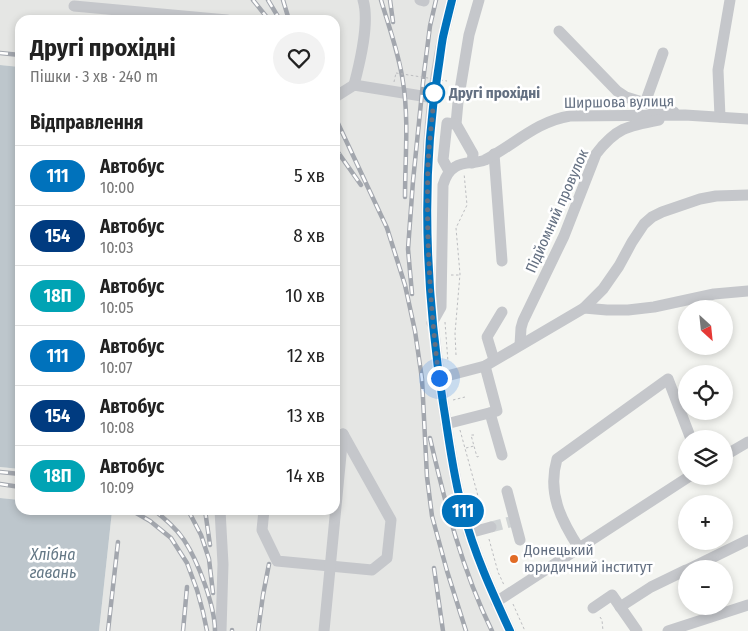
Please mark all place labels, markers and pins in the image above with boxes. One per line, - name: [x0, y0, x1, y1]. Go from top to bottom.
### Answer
- marker: Другі прохідні: [423, 82, 445, 104]
- place label: Другі прохідні: [448, 84, 540, 102]
- place label: Донецький юридичний інститут: [523, 541, 653, 576]
- marker: Донецький юридичний інститут: [508, 553, 520, 565]

